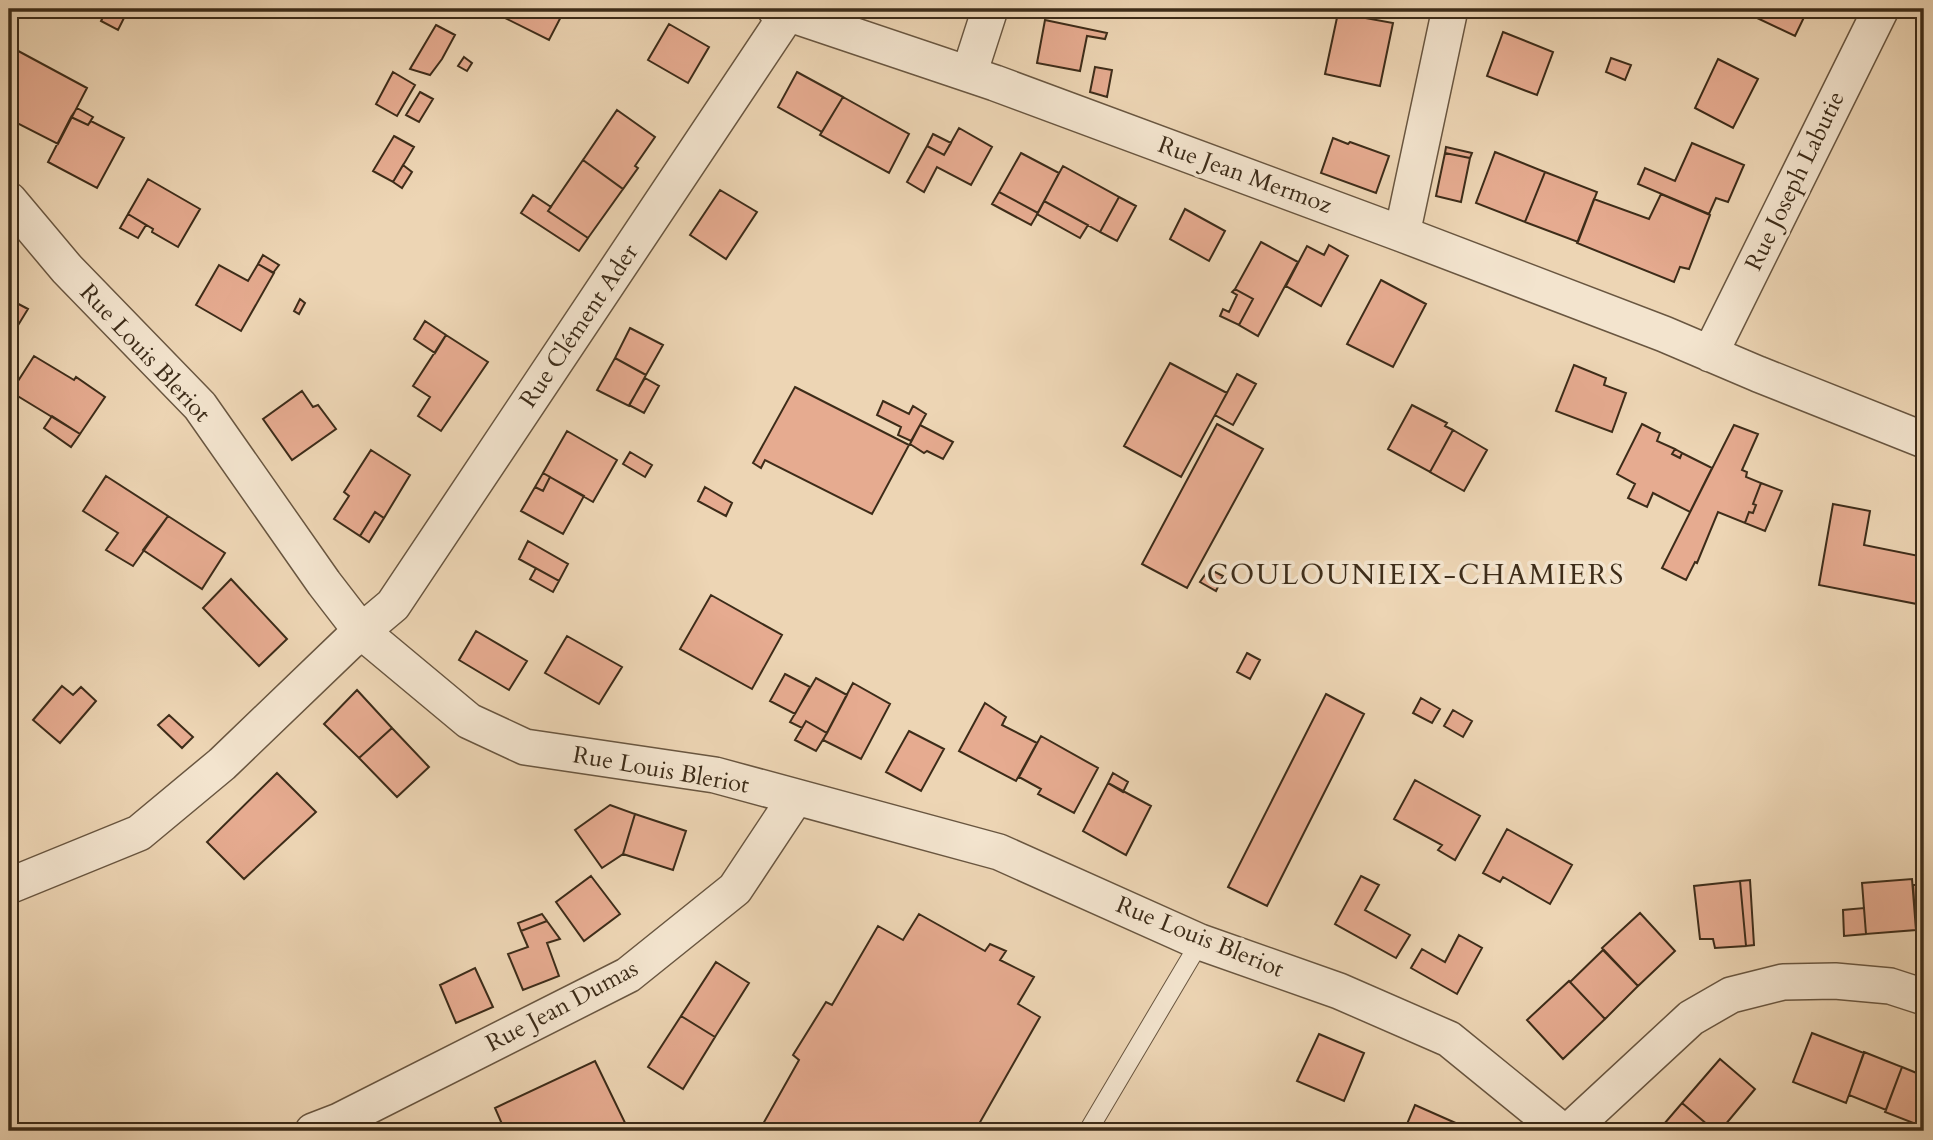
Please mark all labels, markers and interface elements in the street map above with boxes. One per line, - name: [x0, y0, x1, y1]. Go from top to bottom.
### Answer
- street label: Rue Joseph Labutie: [1737, 86, 1853, 276]
- street label: Rue Jean Mermoz: [1153, 128, 1337, 222]
- street label: Rue Clément Ader: [512, 237, 646, 414]
- street label: Rue Louis Bleriot: [72, 277, 218, 430]
- district label: COULOUNIEIX-CHAMIERS: [1207, 556, 1625, 594]
- street label: Rue Louis Bleriot: [570, 738, 752, 802]
- street label: Rue Louis Bleriot: [1111, 888, 1289, 986]
- street label: Rue Jean Dumas: [480, 952, 644, 1060]

